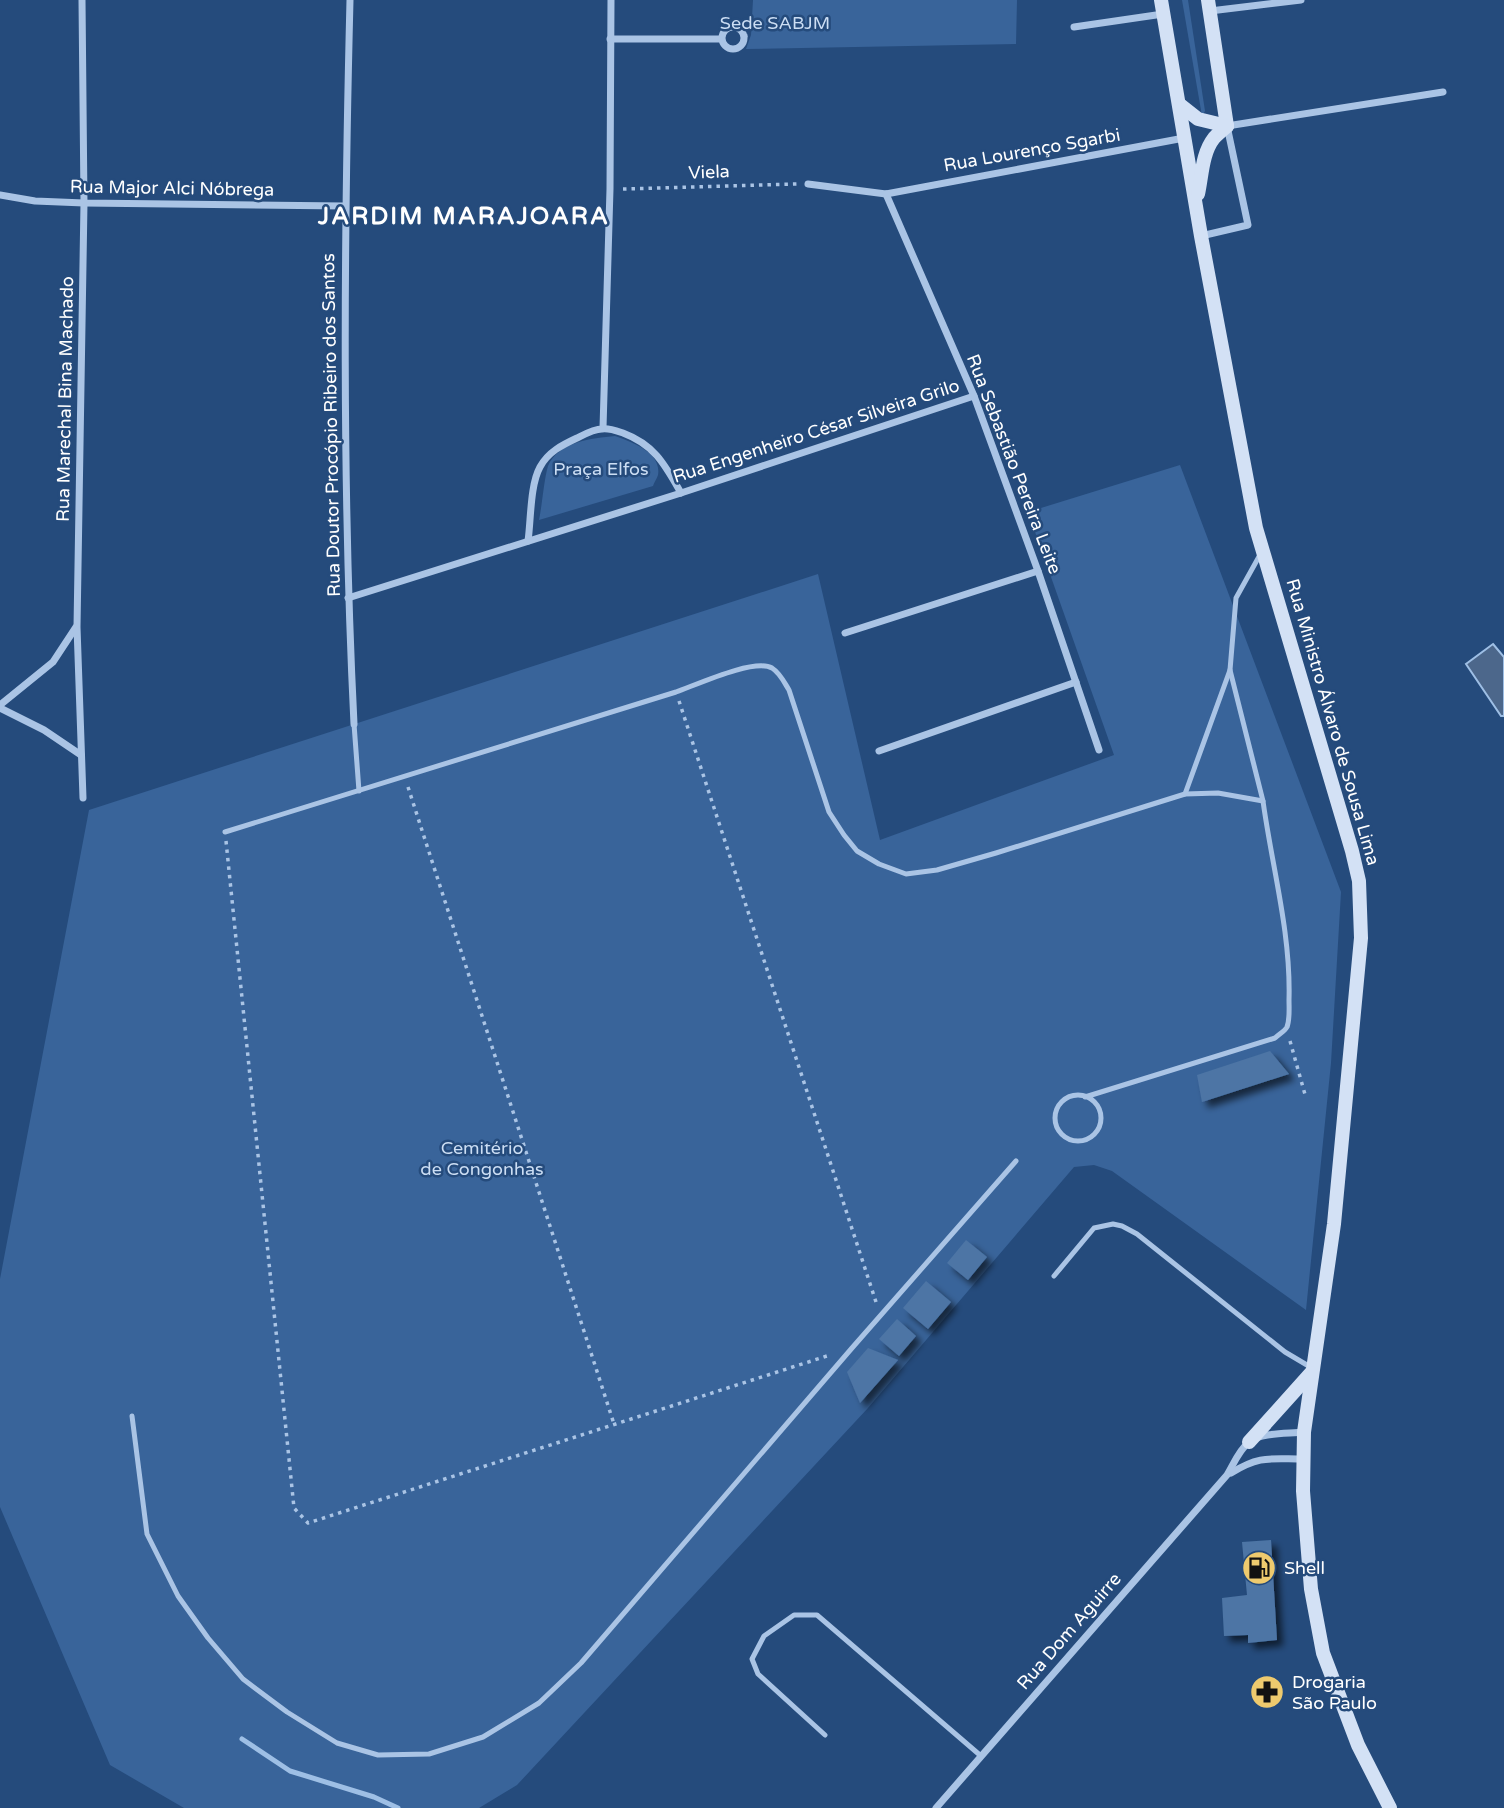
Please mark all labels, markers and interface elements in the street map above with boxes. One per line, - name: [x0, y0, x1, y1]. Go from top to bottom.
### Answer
- park label: Sede SABJM: [720, 12, 830, 34]
- street label: Rua Lourenço Sgarbi: [942, 124, 1122, 176]
- street label: Viela: [688, 160, 730, 184]
- street label: Rua Major Alci Nóbrega: [70, 175, 274, 201]
- district label: JARDIM MARAJOARA: [317, 202, 610, 231]
- street label: Rua Doutor Procópio Ribeiro dos Santos: [317, 253, 345, 597]
- street label: Rua Marechal Bina Machado: [52, 276, 78, 522]
- street label: Rua Sebastião Pereira Leite: [962, 351, 1066, 577]
- street label: Rua Engenheiro César Silveira Grilo: [670, 374, 962, 488]
- park label: Praça Elfos: [553, 458, 649, 480]
- street label: Rua Ministro Álvaro de Sousa Lima: [1281, 576, 1385, 868]
- park label: Cemitério de Congonhas: [420, 1137, 544, 1180]
- fuel station icon: Shell: [1240, 1549, 1278, 1587]
- place label: Shell: [1284, 1557, 1325, 1579]
- street label: Rua Dom Aguirre: [1012, 1568, 1126, 1694]
- place label: Drogaria São Paulo: [1292, 1671, 1377, 1714]
- pharmacy icon: Drogaria São Paulo: [1248, 1673, 1286, 1711]

